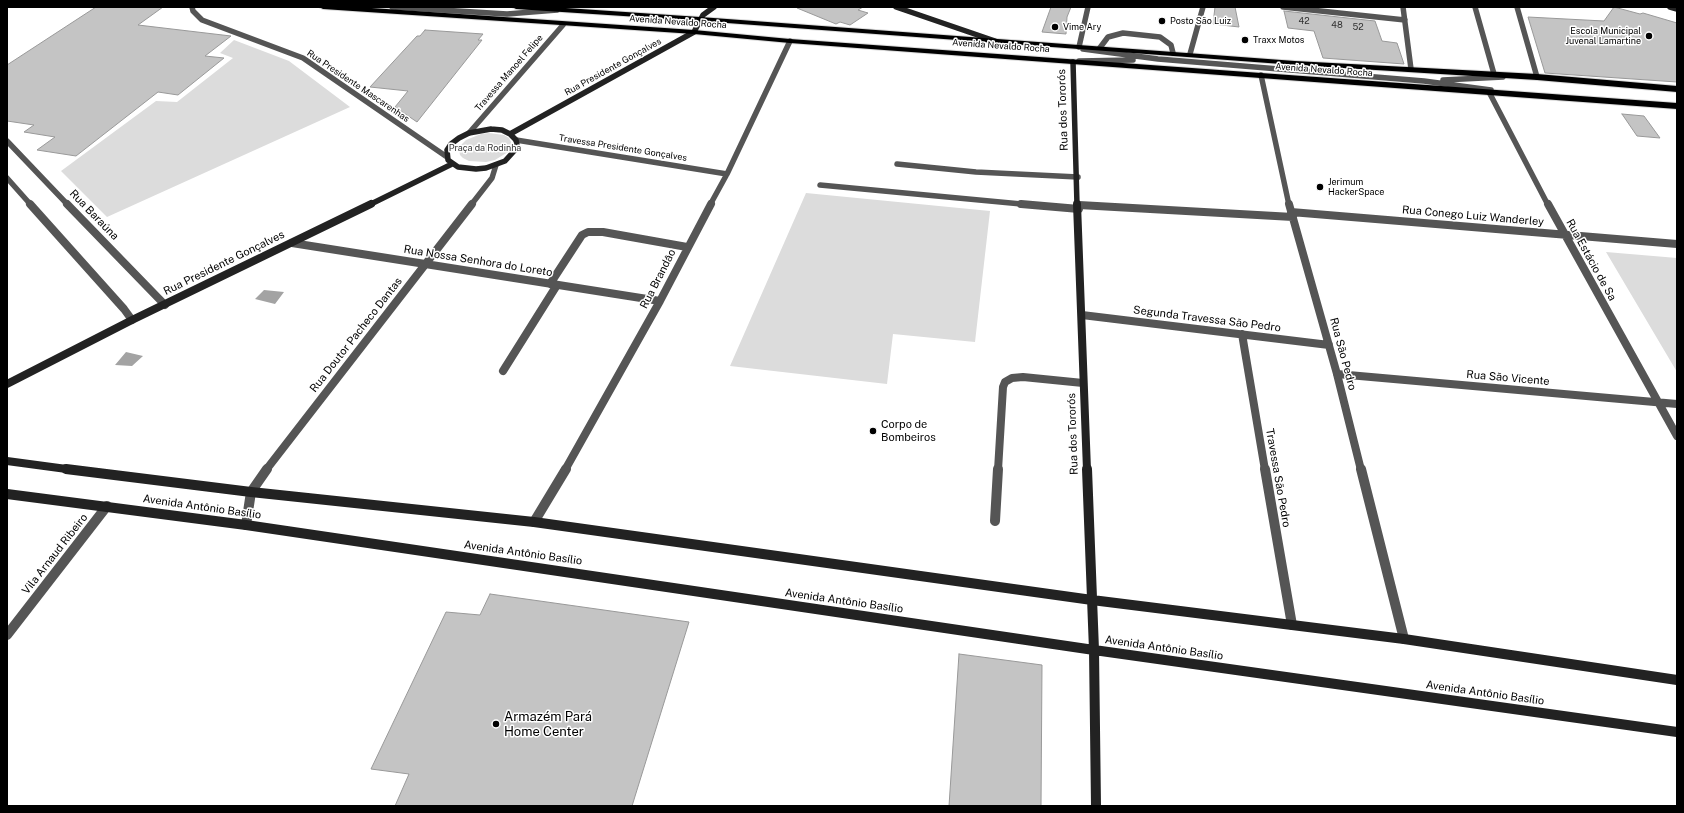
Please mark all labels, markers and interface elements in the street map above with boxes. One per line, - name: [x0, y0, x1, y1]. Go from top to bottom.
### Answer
- street label: Avenida Nevaldo Rocha: [629, 13, 727, 31]
- marker: Posto São Luiz: [1157, 16, 1167, 26]
- place label: Posto São Luiz: [1170, 16, 1231, 26]
- house number: 42: [1298, 16, 1310, 26]
- house number: 48: [1331, 20, 1343, 30]
- marker: Vime Ary: [1050, 22, 1060, 32]
- place label: Vime Ary: [1063, 22, 1101, 32]
- house number: 52: [1352, 22, 1364, 32]
- place label: Escola Municipal Juvenal Lamartine: [1565, 26, 1641, 47]
- marker: Escola Municipal Juvenal Lamartine: [1644, 31, 1654, 41]
- street label: Travessa Manoel Felipe: [473, 32, 545, 114]
- marker: Traxx Motos: [1240, 35, 1250, 45]
- place label: Traxx Motos: [1253, 35, 1304, 45]
- street label: Rua Presidente Gonçalves: [563, 36, 663, 98]
- street label: Avenida Nevaldo Rocha: [952, 37, 1050, 55]
- street label: Rua Presidente Mascarenhas: [305, 48, 411, 124]
- street label: Avenida Nevaldo Rocha: [1275, 61, 1373, 79]
- street label: Rua dos Tororós: [1055, 69, 1071, 151]
- street label: Travessa Presidente Gonçalves: [558, 133, 688, 163]
- park label: Praça da Rodinha: [449, 143, 521, 153]
- place label: Jerimum HackerSpace: [1328, 177, 1384, 198]
- marker: Jerimum HackerSpace: [1315, 182, 1325, 192]
- street label: Rua Baraúna: [67, 187, 121, 243]
- street label: Rua Conego Luiz Wanderley: [1401, 203, 1545, 229]
- street label: Rua Estácio de Sa: [1563, 217, 1619, 303]
- street label: Rua Presidente Gonçalves: [161, 228, 287, 298]
- street label: Rua Nossa Senhora do Loreto: [403, 243, 553, 279]
- street label: Rua Brandâo: [637, 247, 679, 311]
- street label: Rua Doutor Pacheco Dantas: [307, 275, 405, 395]
- street label: Segunda Travessa São Pedro: [1132, 303, 1282, 335]
- street label: Rua São Pedro: [1327, 316, 1359, 392]
- street label: Rua São Vicente: [1466, 368, 1550, 388]
- street label: Rua dos Tororós: [1065, 393, 1081, 475]
- place label: Corpo de Bombeiros: [881, 418, 936, 444]
- marker: Corpo de Bombeiros: [868, 426, 878, 436]
- street label: Travessa São Pedro: [1263, 428, 1293, 528]
- street label: Avenida Antônio Basílio: [142, 492, 262, 522]
- street label: Vila Arnaud Ribeiro: [19, 511, 91, 597]
- street label: Avenida Antônio Basílio: [463, 538, 583, 568]
- street label: Avenida Antônio Basílio: [784, 586, 904, 616]
- street label: Avenida Antônio Basílio: [1104, 633, 1224, 663]
- street label: Avenida Antônio Basílio: [1425, 678, 1545, 708]
- place label: Armazém Pará Home Center: [504, 709, 592, 740]
- marker: Armazém Pará Home Center: [491, 719, 501, 729]

